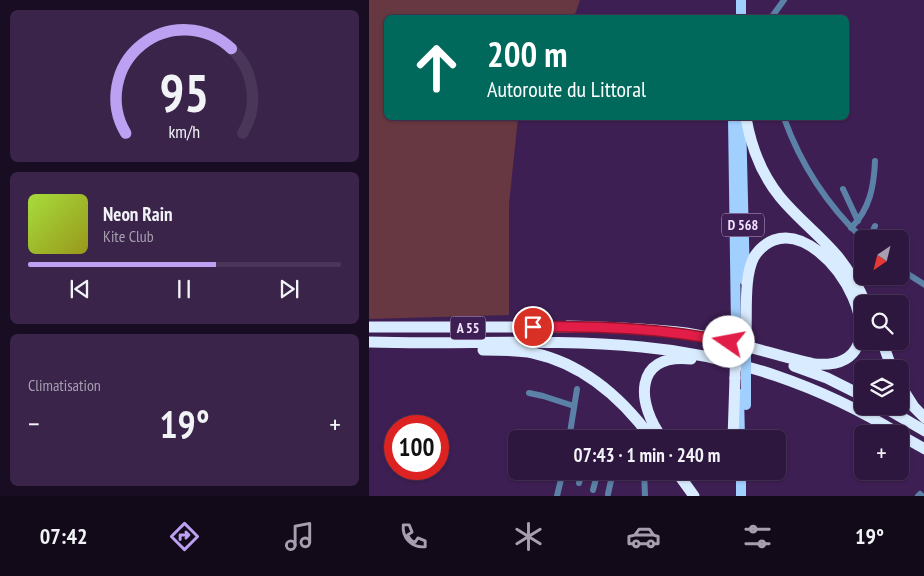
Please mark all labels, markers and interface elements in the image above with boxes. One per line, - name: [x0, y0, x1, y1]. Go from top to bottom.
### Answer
- text: 200 m: [487, 31, 568, 77]
- icon: ahead: [404, 35, 469, 100]
- text: 95: [160, 59, 209, 126]
- text: Autoroute du Littoral: [487, 75, 646, 103]
- text: km/h: [169, 120, 200, 143]
- text: Neon Rain: [103, 202, 172, 226]
- road number: D 568: [722, 214, 764, 236]
- text: Kite Club: [103, 226, 154, 246]
- north arrow: [854, 230, 909, 285]
- map controls: [854, 230, 909, 480]
- icon: previous: [66, 275, 94, 303]
- icon: pause: [170, 275, 198, 303]
- icon: next: [275, 275, 303, 303]
- button: search: [854, 295, 909, 350]
- pin: [512, 306, 554, 348]
- icon: arrive: [519, 313, 547, 341]
- position arrow: [702, 315, 754, 367]
- road number: A 55: [451, 316, 485, 339]
- button: layers: [854, 360, 909, 415]
- text: Climatisation: [28, 375, 101, 395]
- text: 19°: [159, 399, 210, 448]
- text: −: [28, 405, 40, 442]
- text: +: [329, 405, 341, 442]
- speed limit sign: 100: [384, 415, 449, 480]
- button: +: [854, 425, 909, 480]
- text: 07:43 · 1 min · 240 m: [574, 443, 720, 467]
- icon: directions: [167, 519, 202, 554]
- icon: music: [282, 519, 317, 554]
- icon: phone: [396, 519, 431, 554]
- icon: climate: [511, 519, 546, 554]
- icon: car: [626, 519, 661, 554]
- icon: filters: [740, 519, 775, 554]
- text: 07:42: [40, 522, 87, 550]
- text: 19°: [855, 522, 884, 550]

